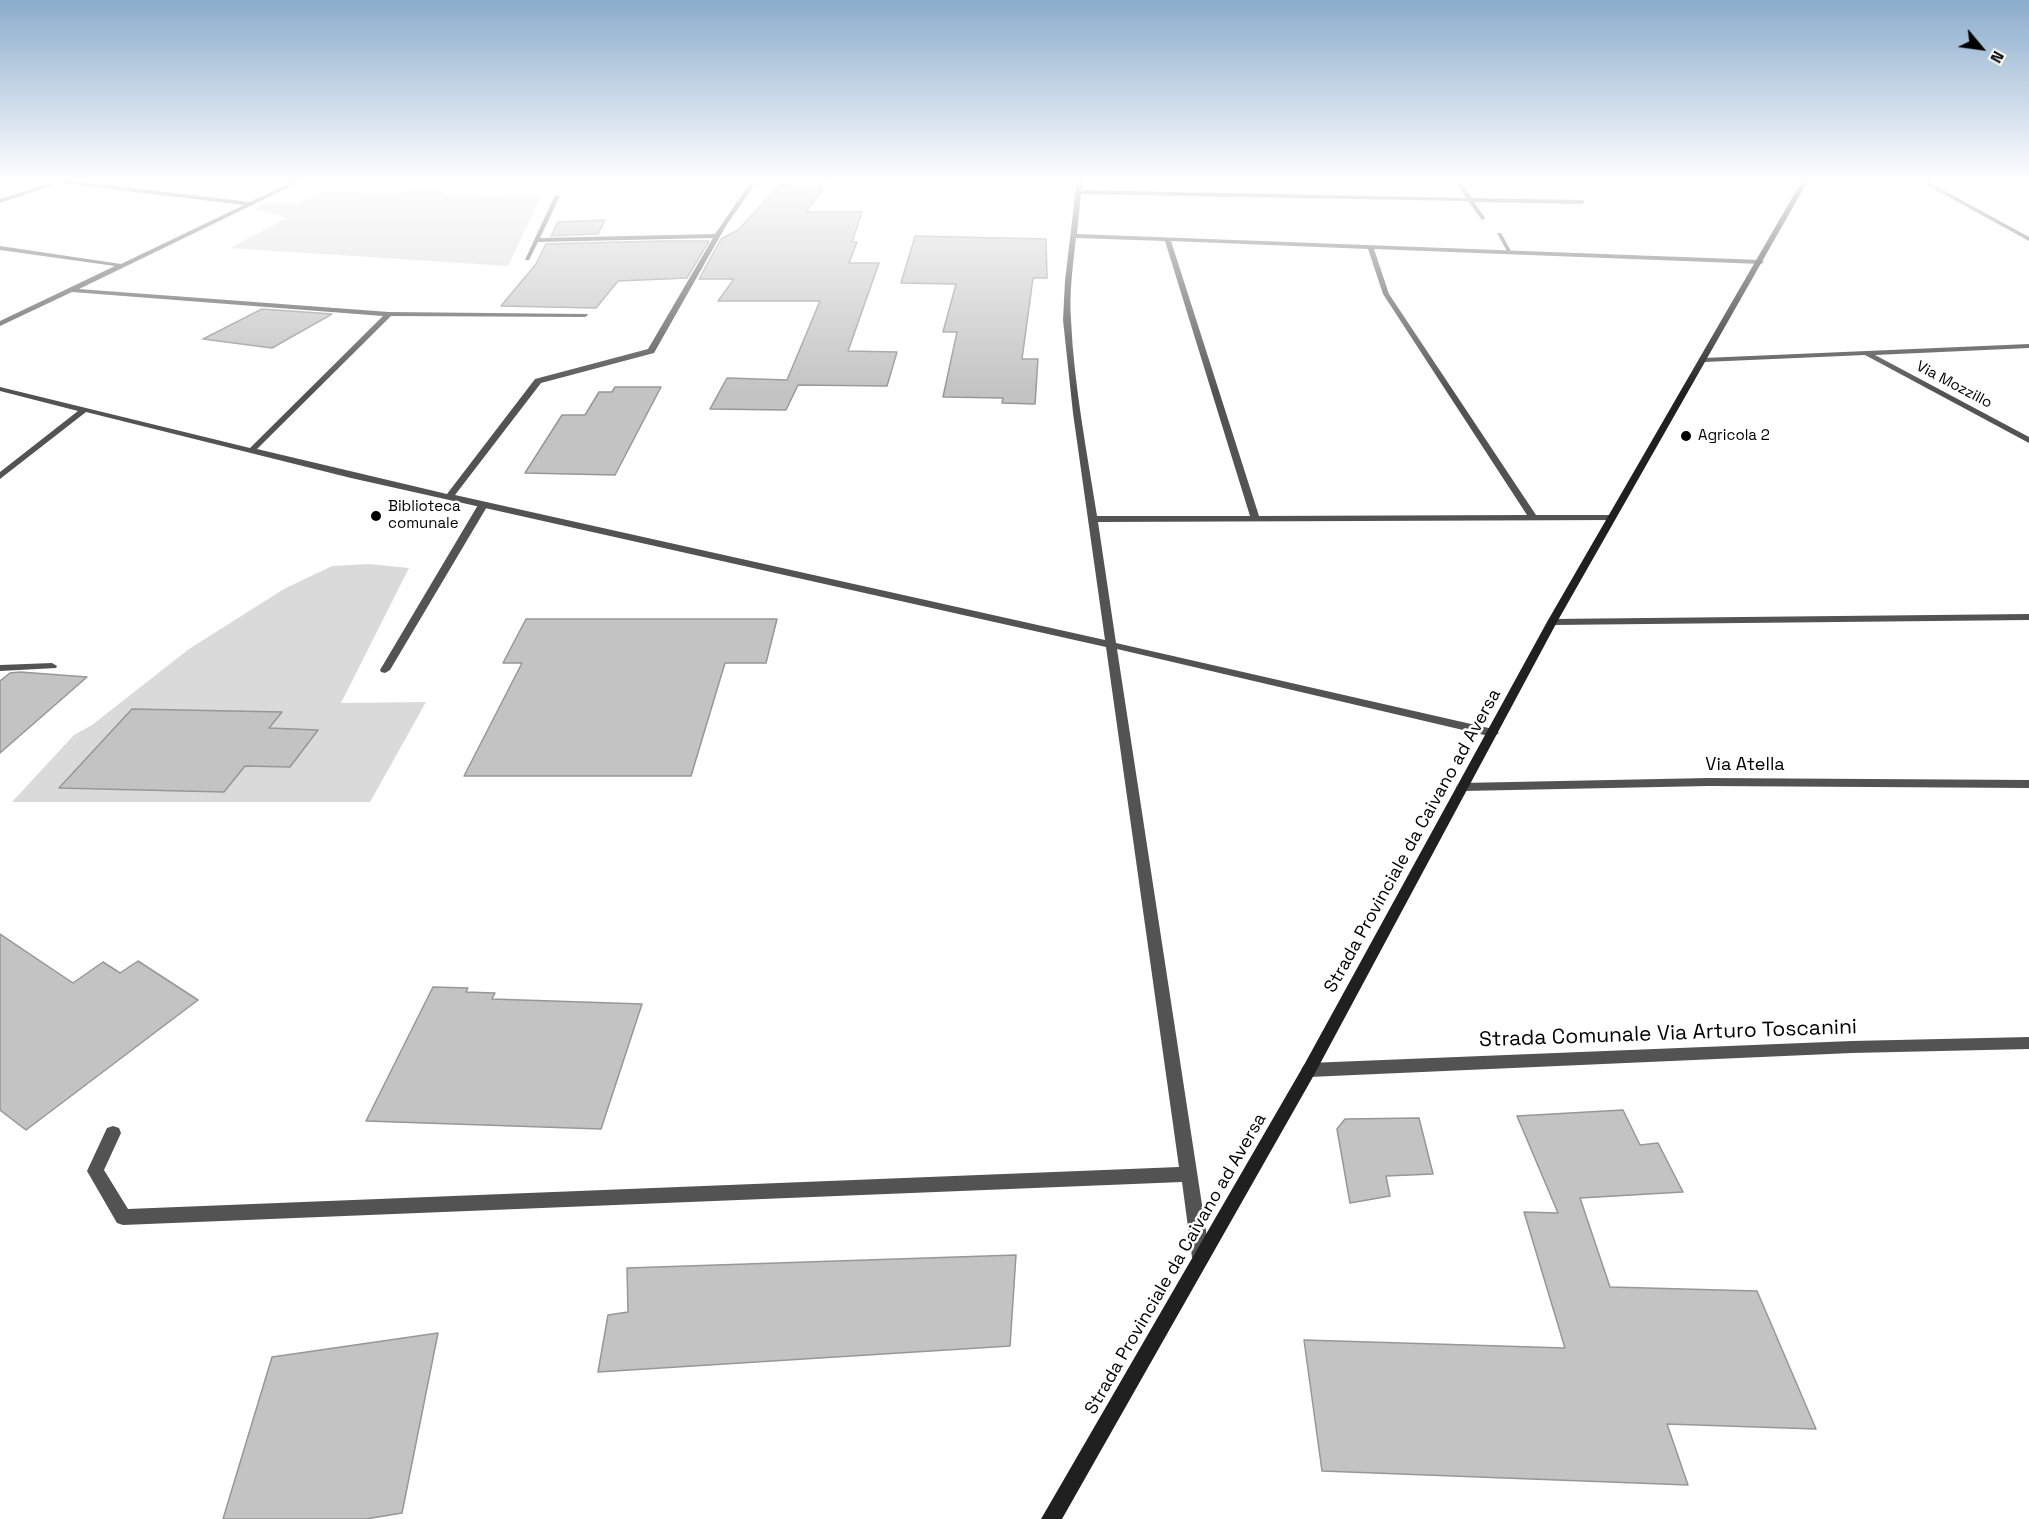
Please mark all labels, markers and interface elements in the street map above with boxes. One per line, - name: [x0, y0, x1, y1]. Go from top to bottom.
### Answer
- north arrow: [1951, 18, 2011, 78]
- text: N: [1985, 47, 2009, 67]
- street label: Via Mozzillo: [1913, 357, 1995, 413]
- place label: Agricola 2: [1698, 427, 1770, 445]
- marker: Agricola 2: [1679, 429, 1693, 443]
- place label: Biblioteca comunale: [388, 498, 461, 533]
- marker: Biblioteca comunale: [369, 509, 383, 523]
- street label: Strada Provinciale da Caivano ad Aversa: [1320, 685, 1506, 997]
- street label: Via Atella: [1705, 754, 1785, 776]
- street label: Strada Comunale Via Arturo Toscanini: [1479, 1015, 1857, 1053]
- street label: Strada Provinciale da Caivano ad Aversa: [1081, 1110, 1271, 1418]

